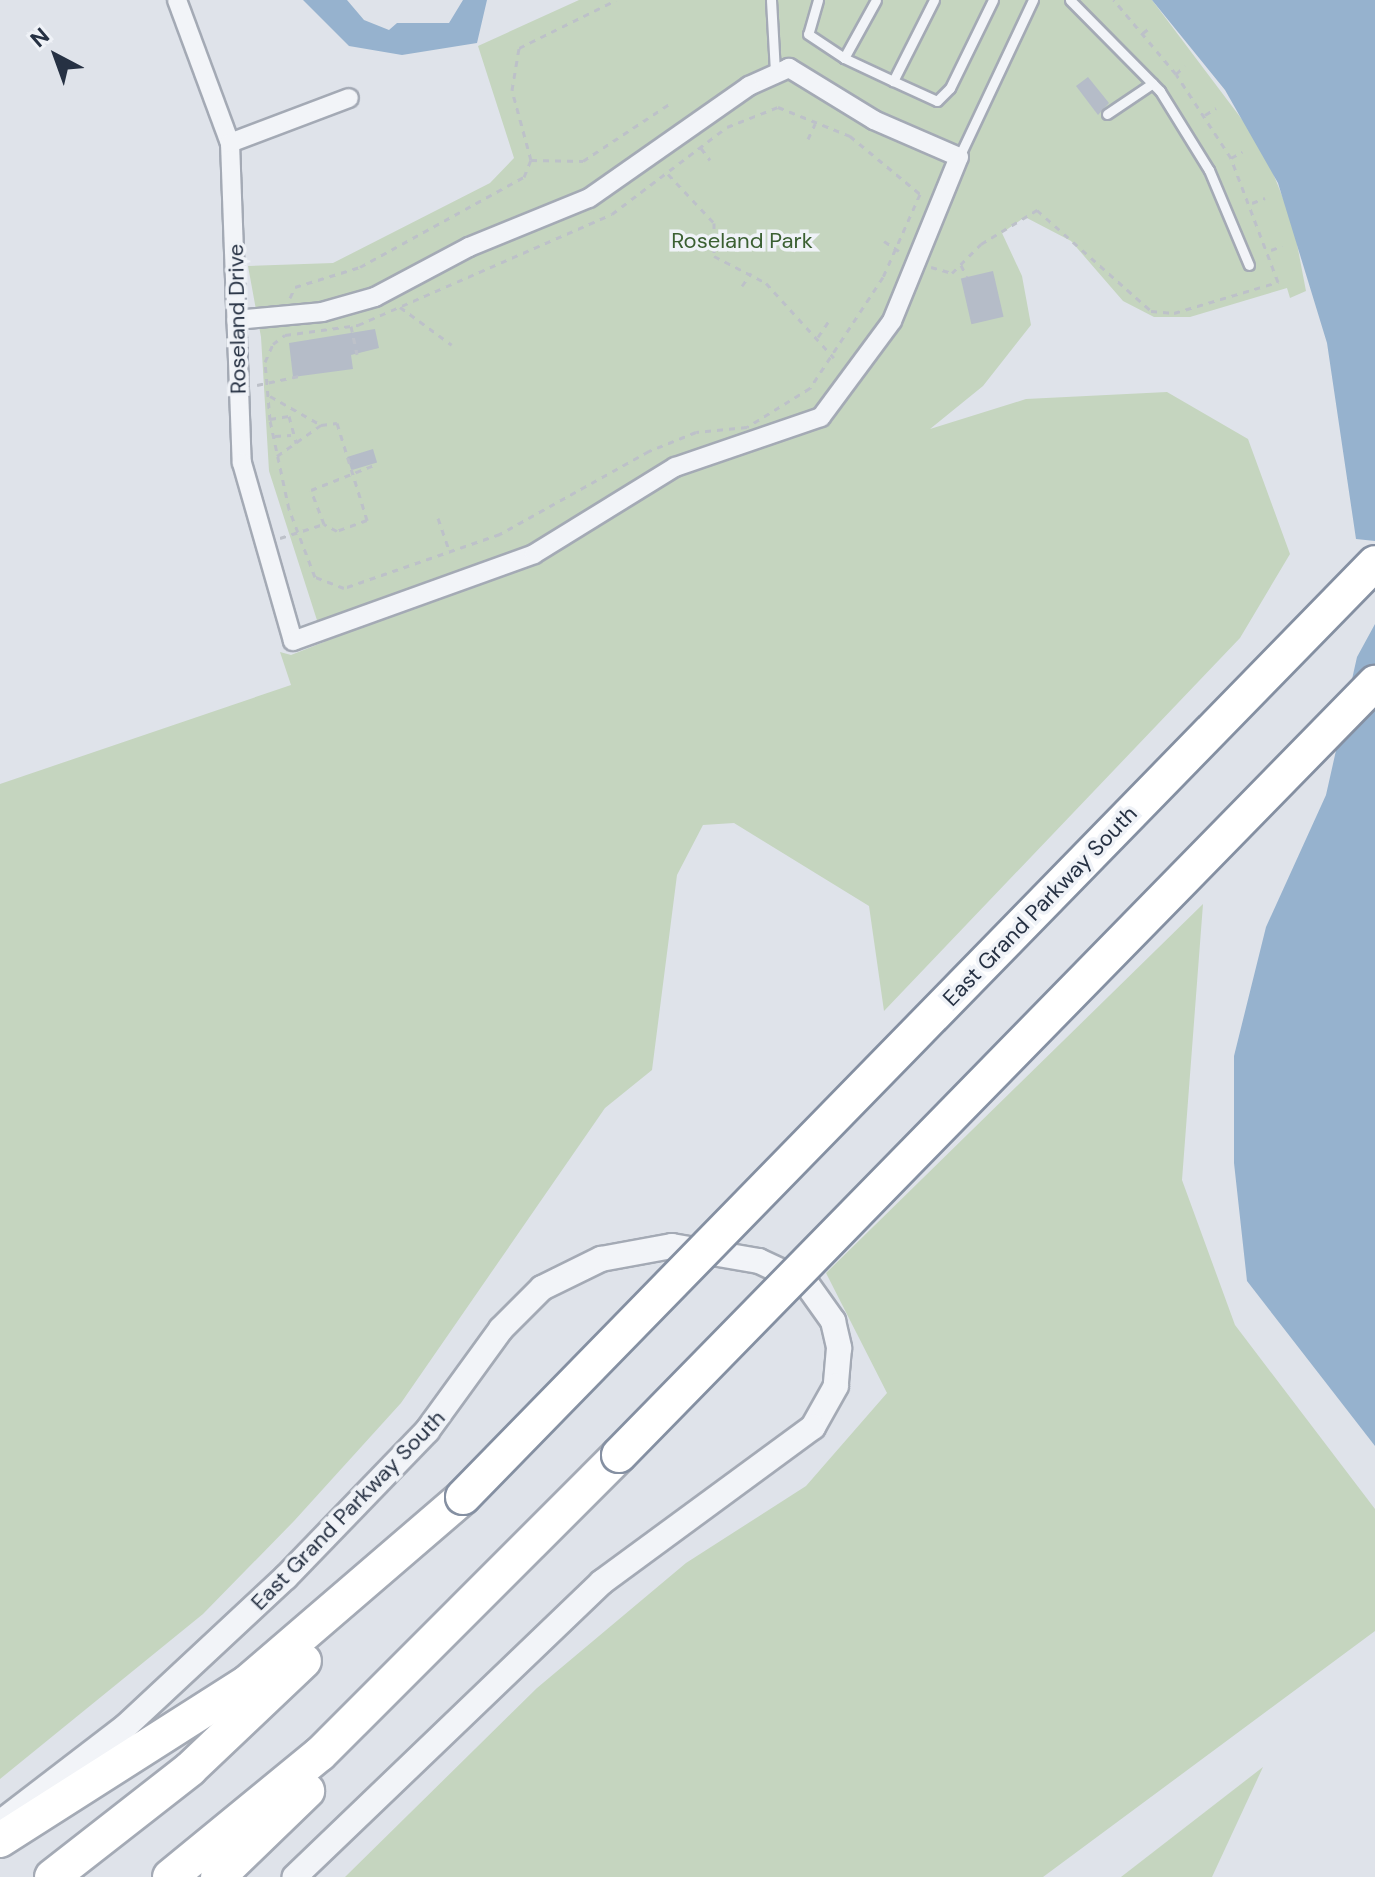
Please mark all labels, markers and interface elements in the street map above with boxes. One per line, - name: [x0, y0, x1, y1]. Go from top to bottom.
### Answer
- north arrow: [16, 16, 96, 96]
- text: N: [24, 21, 55, 54]
- park label: Roseland Park: [671, 228, 813, 254]
- street label: Roseland Drive: [222, 244, 252, 394]
- street label: East Grand Parkway South: [938, 801, 1142, 1011]
- street label: East Grand Parkway South: [246, 1405, 450, 1615]

